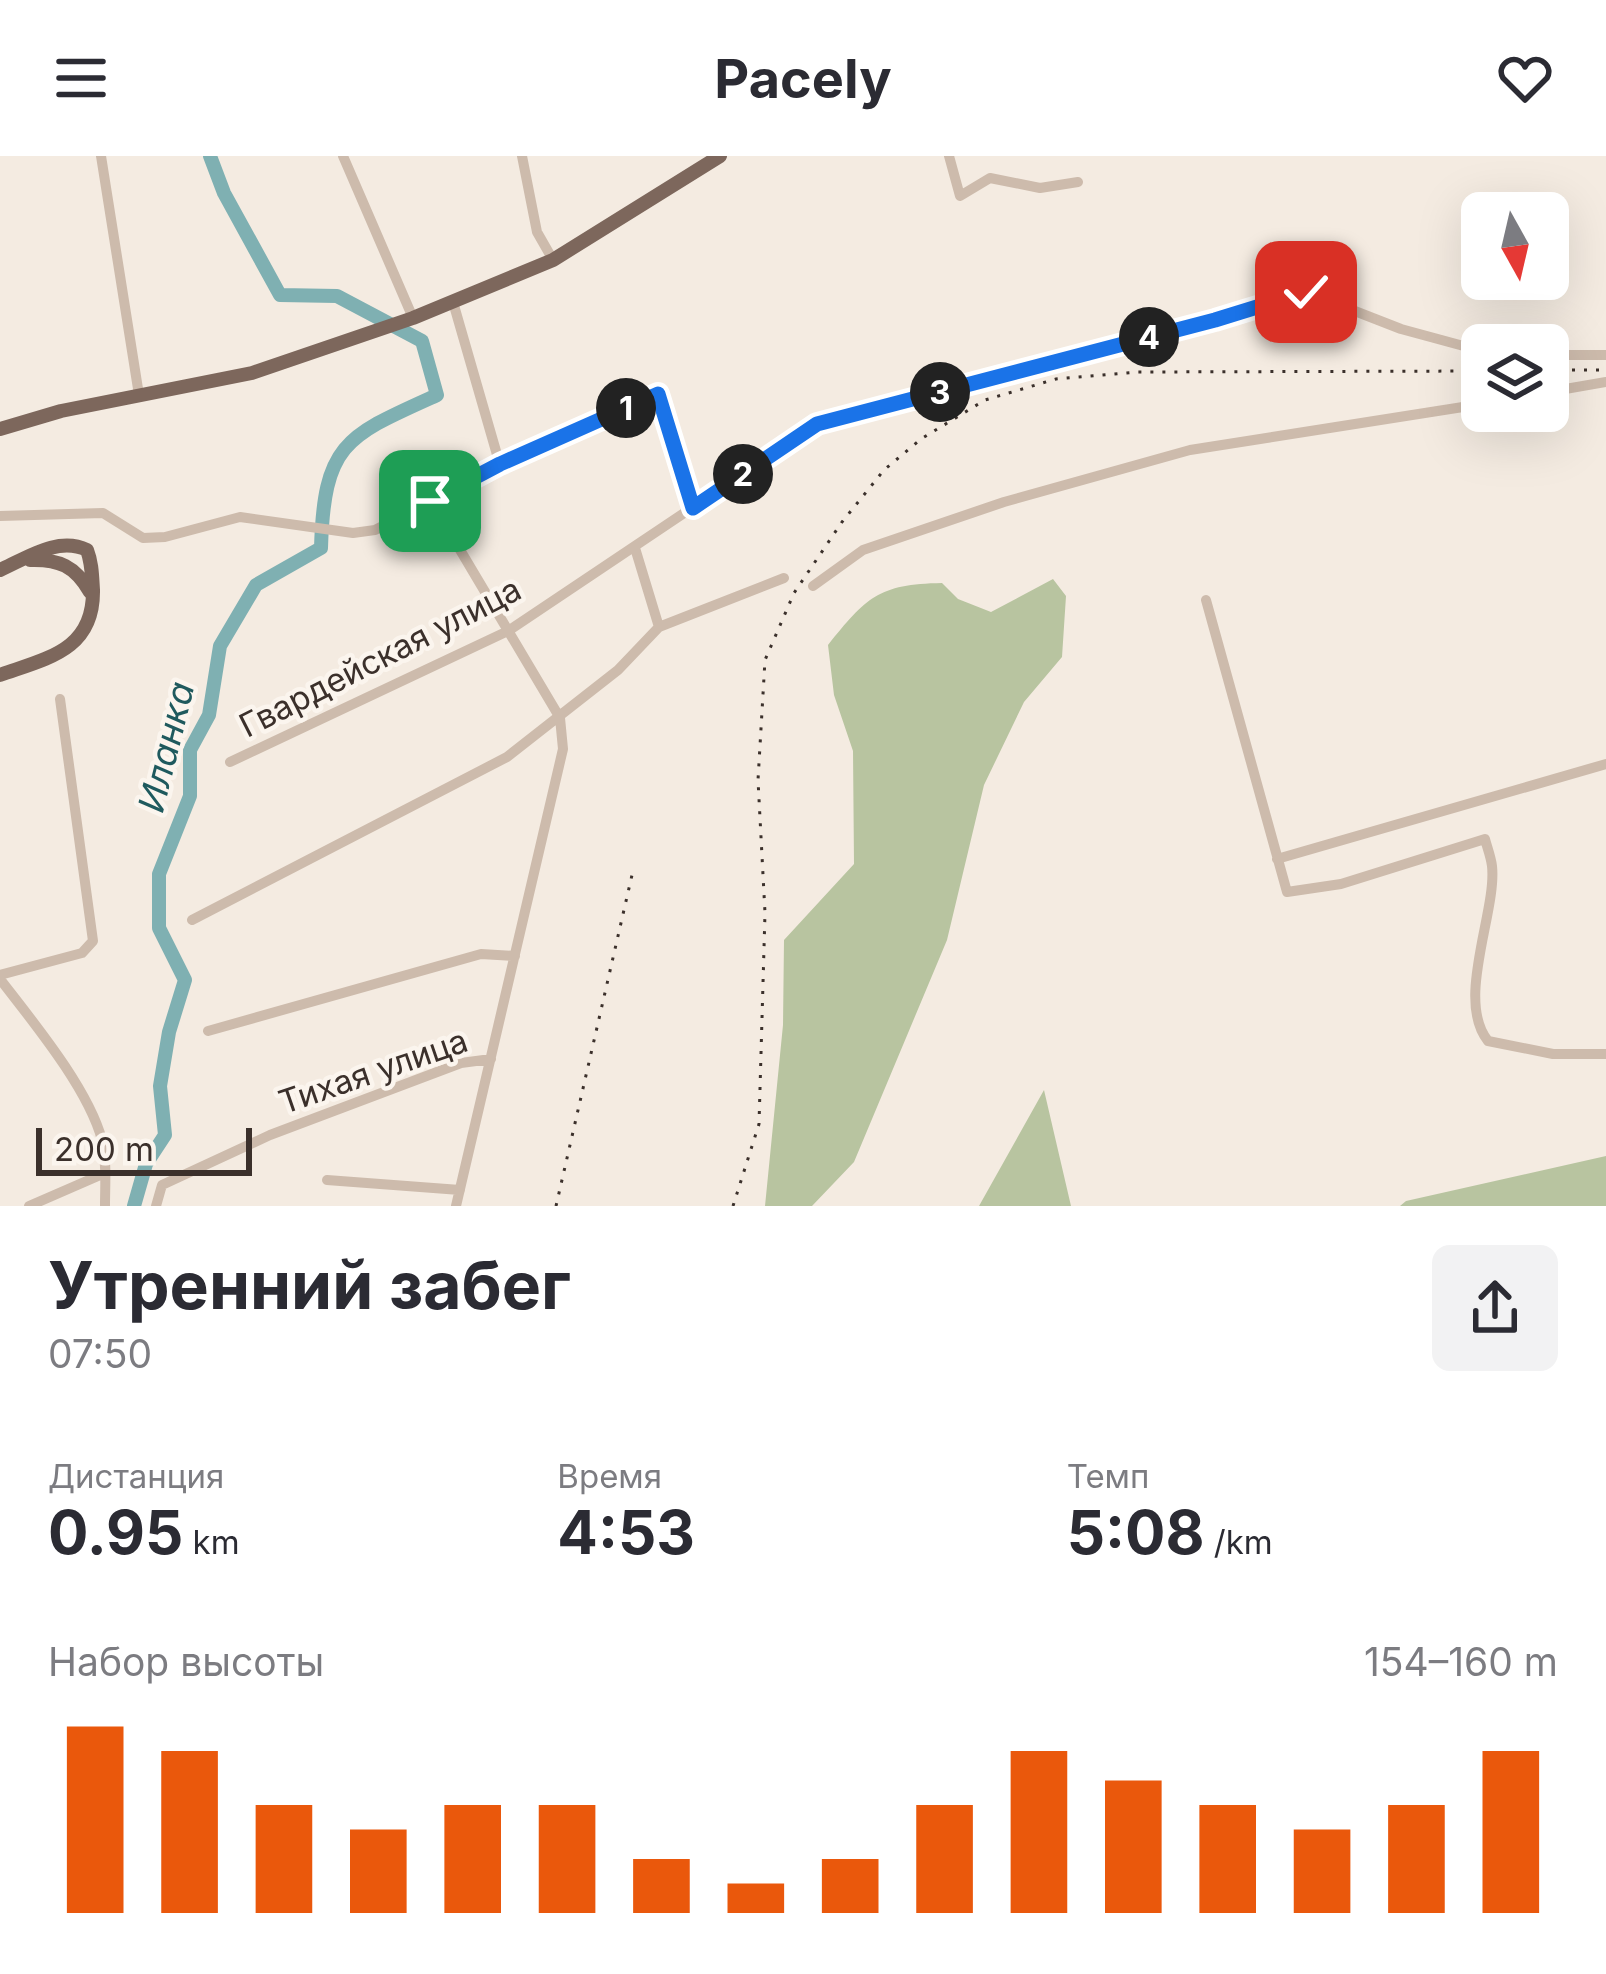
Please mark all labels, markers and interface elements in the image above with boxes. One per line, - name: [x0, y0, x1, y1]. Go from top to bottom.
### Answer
- icon: menu: [48, 45, 114, 111]
- icon: heart: [1492, 45, 1558, 111]
- text: Pacely: [714, 46, 892, 111]
- north arrow: [1461, 192, 1569, 300]
- map controls: [1461, 192, 1569, 432]
- pin: [1255, 241, 1357, 343]
- icon: check: [1273, 259, 1339, 325]
- pin: 4: [1119, 307, 1179, 367]
- text: 4: [1138, 317, 1160, 357]
- button: layers: [1461, 324, 1569, 432]
- pin: 3: [910, 362, 970, 422]
- text: 3: [929, 372, 951, 412]
- pin: 1: [596, 378, 656, 438]
- text: 1: [619, 388, 633, 428]
- pin: 2: [713, 444, 773, 504]
- pin: [379, 450, 481, 552]
- text: 2: [733, 454, 753, 494]
- icon: arrive: [397, 468, 463, 534]
- street label: Гвардейская улица: [233, 569, 527, 745]
- water label: Иланка: [129, 677, 203, 817]
- street label: Тихая улица: [273, 1020, 473, 1122]
- scale bar: [36, 1122, 252, 1175]
- text: 200 m: [54, 1129, 154, 1169]
- text: Утренний забег: [48, 1245, 571, 1325]
- button: share: [1432, 1245, 1558, 1371]
- text: 07:50: [48, 1330, 152, 1377]
- text: Дистанция: [48, 1456, 224, 1496]
- text: Время: [557, 1456, 662, 1496]
- text: Темп: [1067, 1456, 1149, 1496]
- text: 0.95: [48, 1496, 183, 1568]
- text: 4:53: [557, 1496, 695, 1568]
- text: 5:08: [1067, 1496, 1205, 1568]
- text: km: [183, 1522, 240, 1562]
- text: /km: [1205, 1522, 1273, 1562]
- text: Набор высоты: [48, 1638, 324, 1685]
- text: 154–160 m: [1364, 1638, 1558, 1685]

